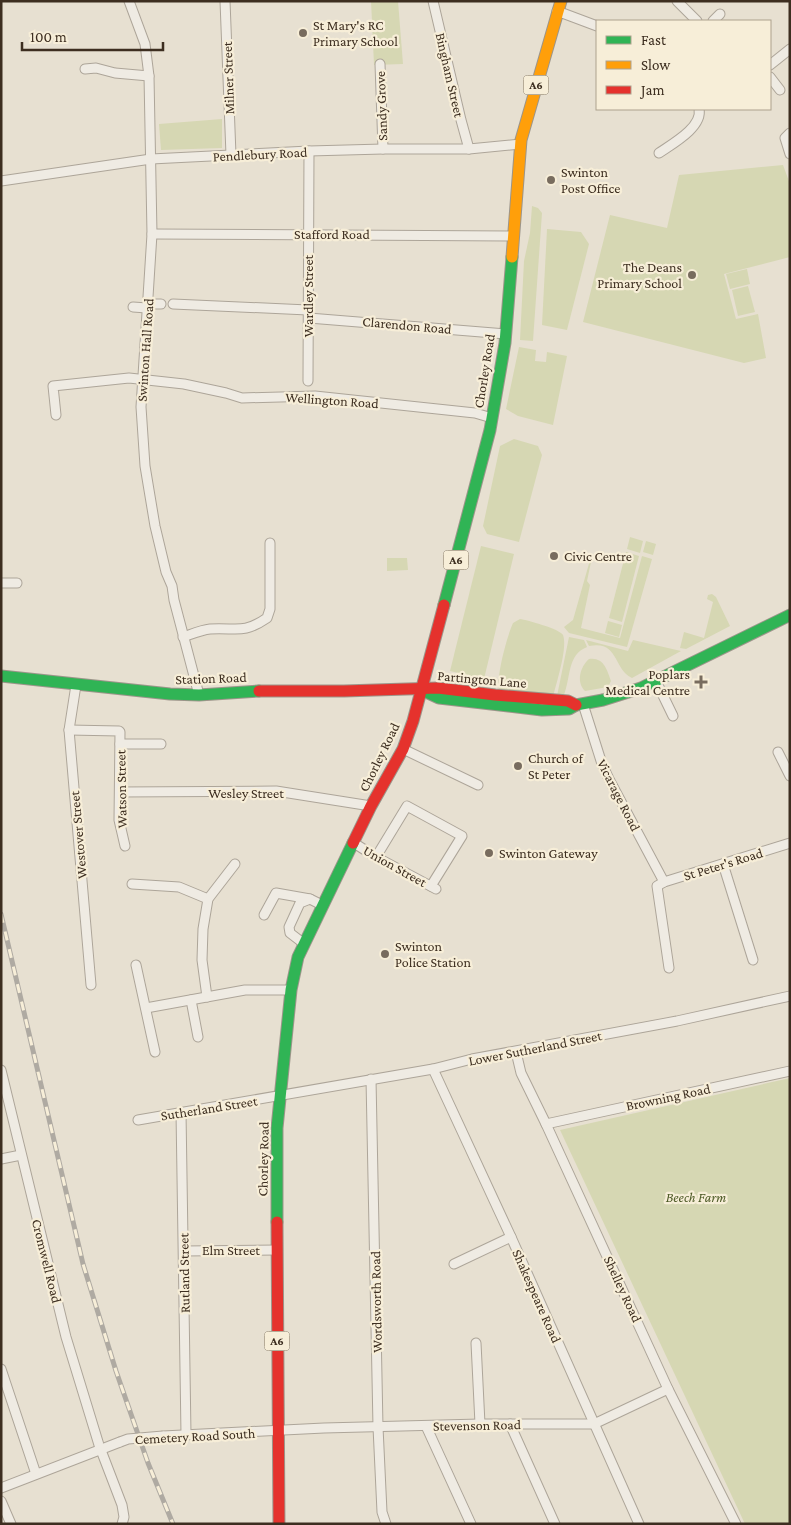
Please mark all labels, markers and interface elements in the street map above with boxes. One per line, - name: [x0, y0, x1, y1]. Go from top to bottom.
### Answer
- place label: St Mary's RC Primary School: [313, 17, 398, 49]
- scale bar: [22, 20, 164, 52]
- legend: [596, 20, 771, 110]
- marker: St Mary's RC Primary School: [297, 27, 309, 39]
- text: 100 m: [30, 29, 67, 45]
- street label: Bingham Street: [432, 31, 468, 119]
- text: Fast: [641, 32, 667, 48]
- street label: Milner Street: [219, 41, 237, 115]
- text: Slow: [641, 57, 671, 73]
- street label: Sandy Grove: [372, 71, 390, 141]
- road number: A6: [524, 76, 548, 94]
- text: Jam: [639, 82, 664, 99]
- street label: Pendlebury Road: [212, 144, 308, 164]
- place label: Swinton Post Office: [561, 164, 620, 196]
- marker: Swinton Post Office: [545, 174, 557, 186]
- street label: Stafford Road: [294, 226, 371, 242]
- street label: Wardley Street: [300, 254, 316, 337]
- place label: The Deans Primary School: [597, 259, 682, 291]
- marker: The Deans Primary School: [686, 269, 698, 281]
- street label: Swinton Hall Road: [133, 297, 157, 402]
- street label: Clarendon Road: [362, 313, 453, 337]
- street label: Chorley Road: [470, 332, 498, 409]
- street label: Wellington Road: [285, 389, 380, 411]
- place label: Civic Centre: [564, 548, 632, 564]
- road number: A6: [444, 550, 468, 570]
- marker: Civic Centre: [548, 550, 560, 562]
- place label: Poplars Medical Centre: [605, 666, 690, 698]
- street label: Partington Lane: [437, 667, 527, 691]
- street label: Station Road: [175, 669, 248, 687]
- marker: Poplars Medical Centre: [694, 675, 708, 689]
- street label: Chorley Road: [355, 719, 403, 794]
- street label: Watson Street: [112, 749, 130, 828]
- place label: Church of St Peter: [528, 750, 584, 782]
- street label: Vicarage Road: [594, 756, 644, 834]
- marker: Church of St Peter: [512, 760, 524, 772]
- street label: Wesley Street: [208, 785, 284, 801]
- street label: Westover Street: [66, 790, 90, 880]
- street label: Union Street: [360, 842, 430, 890]
- street label: St Peter's Road: [681, 844, 765, 884]
- place label: Swinton Gateway: [499, 845, 598, 861]
- marker: Swinton Gateway: [483, 847, 495, 859]
- place label: Swinton Police Station: [395, 938, 471, 970]
- marker: Swinton Police Station: [379, 948, 391, 960]
- street label: Lower Sutherland Street: [467, 1027, 603, 1069]
- street label: Browning Road: [624, 1080, 712, 1114]
- street label: Sutherland Street: [160, 1092, 259, 1124]
- street label: Chorley Road: [254, 1121, 272, 1197]
- park label: Beech Farm: [666, 1189, 726, 1205]
- street label: Cromwell Road: [29, 1217, 65, 1305]
- street label: Rutland Street: [175, 1232, 193, 1313]
- street label: Elm Street: [202, 1242, 260, 1258]
- street label: Shakespeare Road: [509, 1247, 565, 1346]
- street label: Wordsworth Road: [367, 1250, 385, 1353]
- street label: Shelley Road: [601, 1253, 646, 1325]
- road number: A6: [264, 1332, 290, 1350]
- street label: Stevenson Road: [433, 1416, 522, 1434]
- street label: Cemetery Road South: [134, 1425, 256, 1447]

